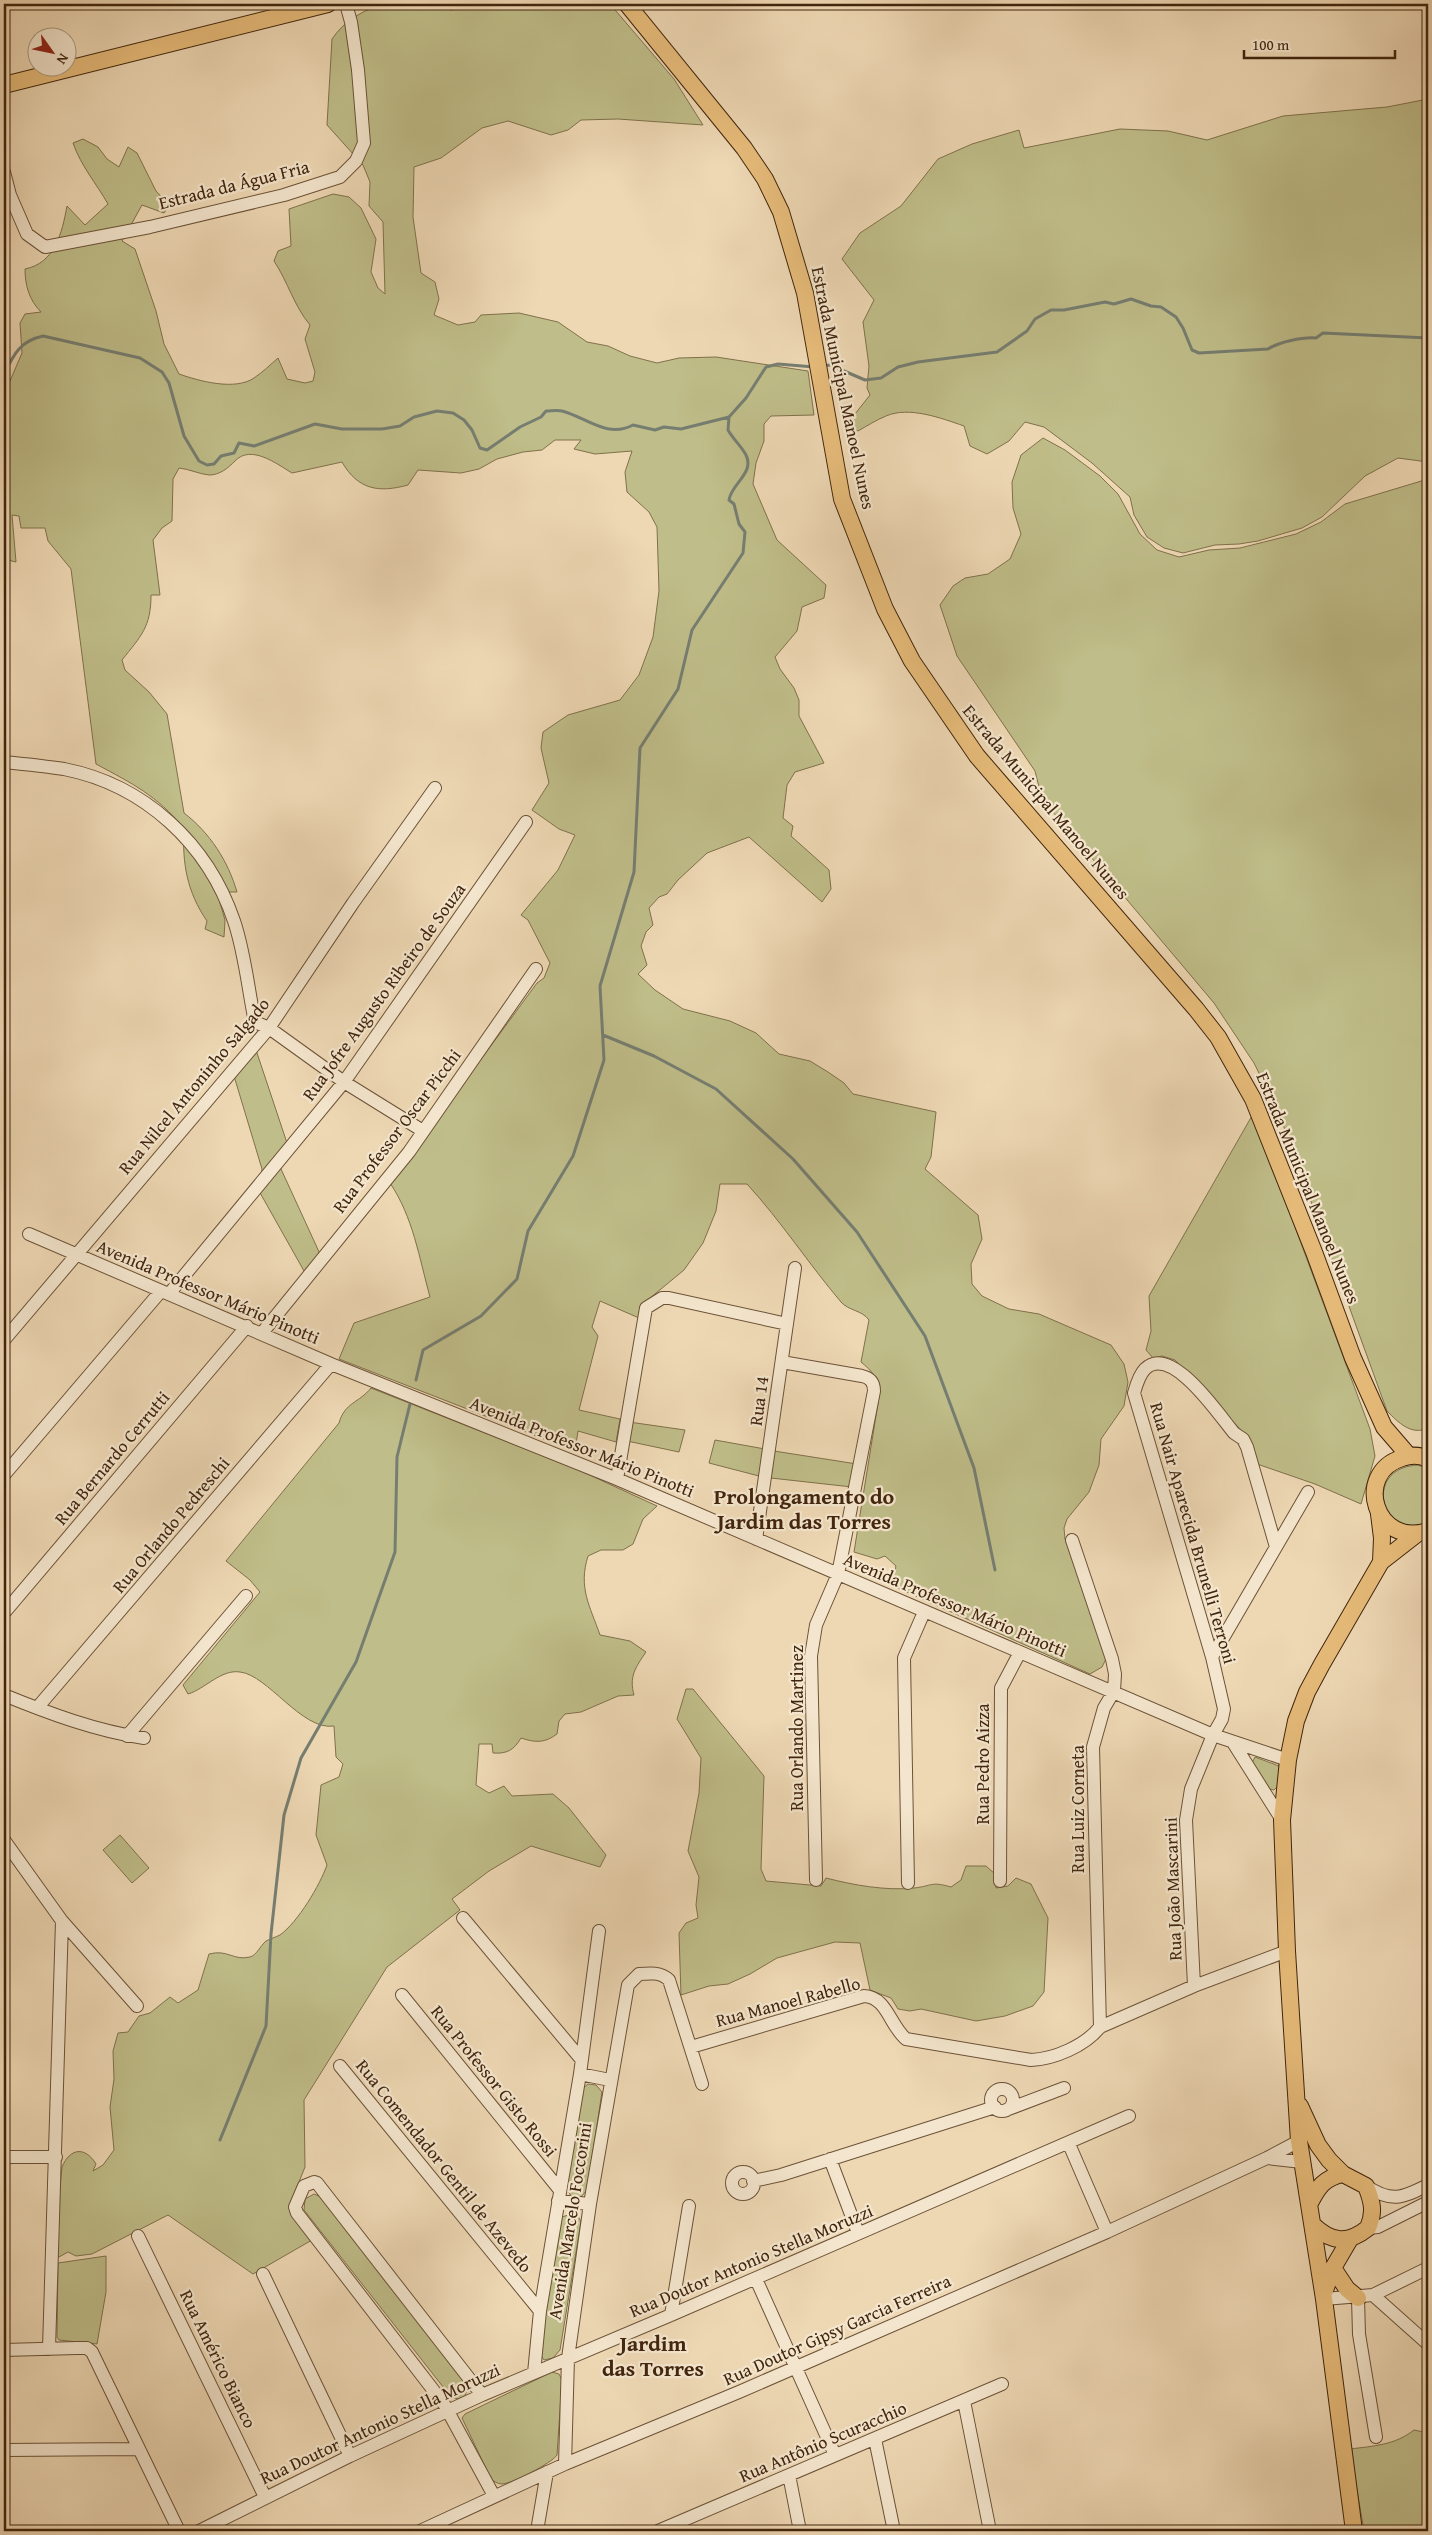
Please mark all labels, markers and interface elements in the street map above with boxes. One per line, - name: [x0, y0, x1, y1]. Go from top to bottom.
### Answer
- north arrow: [28, 28, 78, 78]
- scale bar: [1244, 28, 1396, 60]
- text: 100 m: [1252, 34, 1290, 55]
- text: N: [52, 50, 74, 69]
- street label: Estrada da Água Fria: [156, 153, 313, 216]
- street label: Estrada Municipal Manoel Nunes: [805, 264, 882, 512]
- street label: Estrada Municipal Manoel Nunes: [956, 698, 1136, 905]
- street label: Rua Jofre Augusto Ribeiro de Souza: [295, 877, 472, 1106]
- street label: Rua Nilcel Antoninho Salgado: [111, 991, 276, 1180]
- street label: Rua Professor Oscar Picchi: [326, 1043, 467, 1218]
- street label: Estrada Municipal Manoel Nunes: [1250, 1068, 1367, 1308]
- street label: Avenida Professor Mário Pinotti: [92, 1232, 324, 1351]
- street label: Rua 14: [742, 1374, 775, 1428]
- street label: Rua Bernardo Cerrutti: [47, 1385, 176, 1531]
- street label: Avenida Professor Mário Pinotti: [466, 1389, 699, 1504]
- street label: Rua Nair Aparecida Brunelli Terroni: [1143, 1399, 1244, 1667]
- street label: Rua Orlando Pedreschi: [105, 1451, 236, 1599]
- district label: Prolongamento do Jardim das Torres: [713, 1480, 895, 1537]
- street label: Avenida Professor Mário Pinotti: [839, 1545, 1071, 1664]
- street label: Rua Orlando Martinez: [783, 1645, 810, 1811]
- street label: Rua Pedro Aizza: [969, 1703, 996, 1824]
- street label: Rua Luiz Corneta: [1064, 1745, 1091, 1873]
- street label: Rua João Mascarini: [1157, 1817, 1188, 1961]
- street label: Rua Manoel Rabello: [713, 1969, 863, 2034]
- street label: Rua Professor Gisto Rossi: [424, 1999, 564, 2163]
- street label: Rua Comendador Gentil de Azevedo: [350, 2053, 539, 2278]
- street label: Avenida Marcelo Foccorini: [541, 2120, 598, 2321]
- street label: Rua Doutor Antonio Stella Moruzzi: [625, 2197, 877, 2324]
- street label: Rua Doutor Gipsy Garcia Ferreira: [719, 2267, 956, 2392]
- street label: Rua Américo Bianco: [173, 2285, 264, 2433]
- district label: Jardim das Torres: [602, 2327, 704, 2384]
- street label: Rua Doutor Antonio Stella Moruzzi: [255, 2356, 504, 2491]
- street label: Rua Antônio Scuracchio: [735, 2394, 911, 2489]

